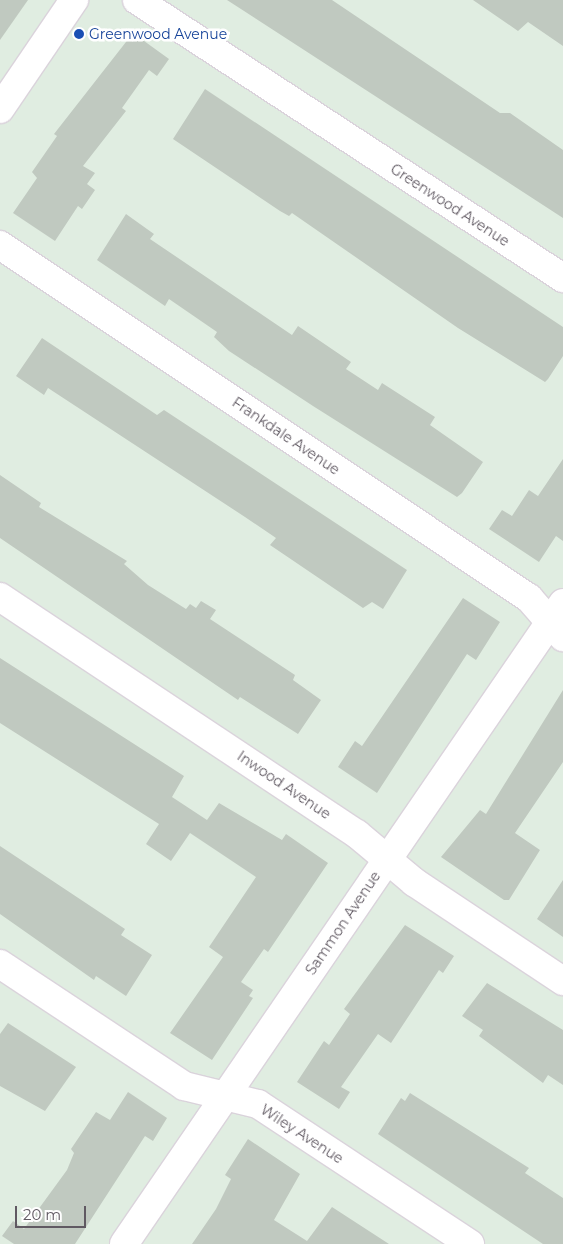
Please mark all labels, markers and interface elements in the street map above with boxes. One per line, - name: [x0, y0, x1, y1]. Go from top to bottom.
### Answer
- place label: Greenwood Avenue: [89, 26, 227, 42]
- marker: Greenwood Avenue: [73, 28, 85, 40]
- street label: Greenwood Avenue: [387, 160, 513, 250]
- street label: Frankdale Avenue: [229, 394, 343, 478]
- street label: Inwood Avenue: [234, 748, 334, 822]
- street label: Sammon Avenue: [302, 868, 384, 978]
- street label: Wiley Avenue: [257, 1101, 347, 1167]
- scale bar: [18, 1196, 89, 1228]
- text: 20 m: [23, 1205, 61, 1224]

